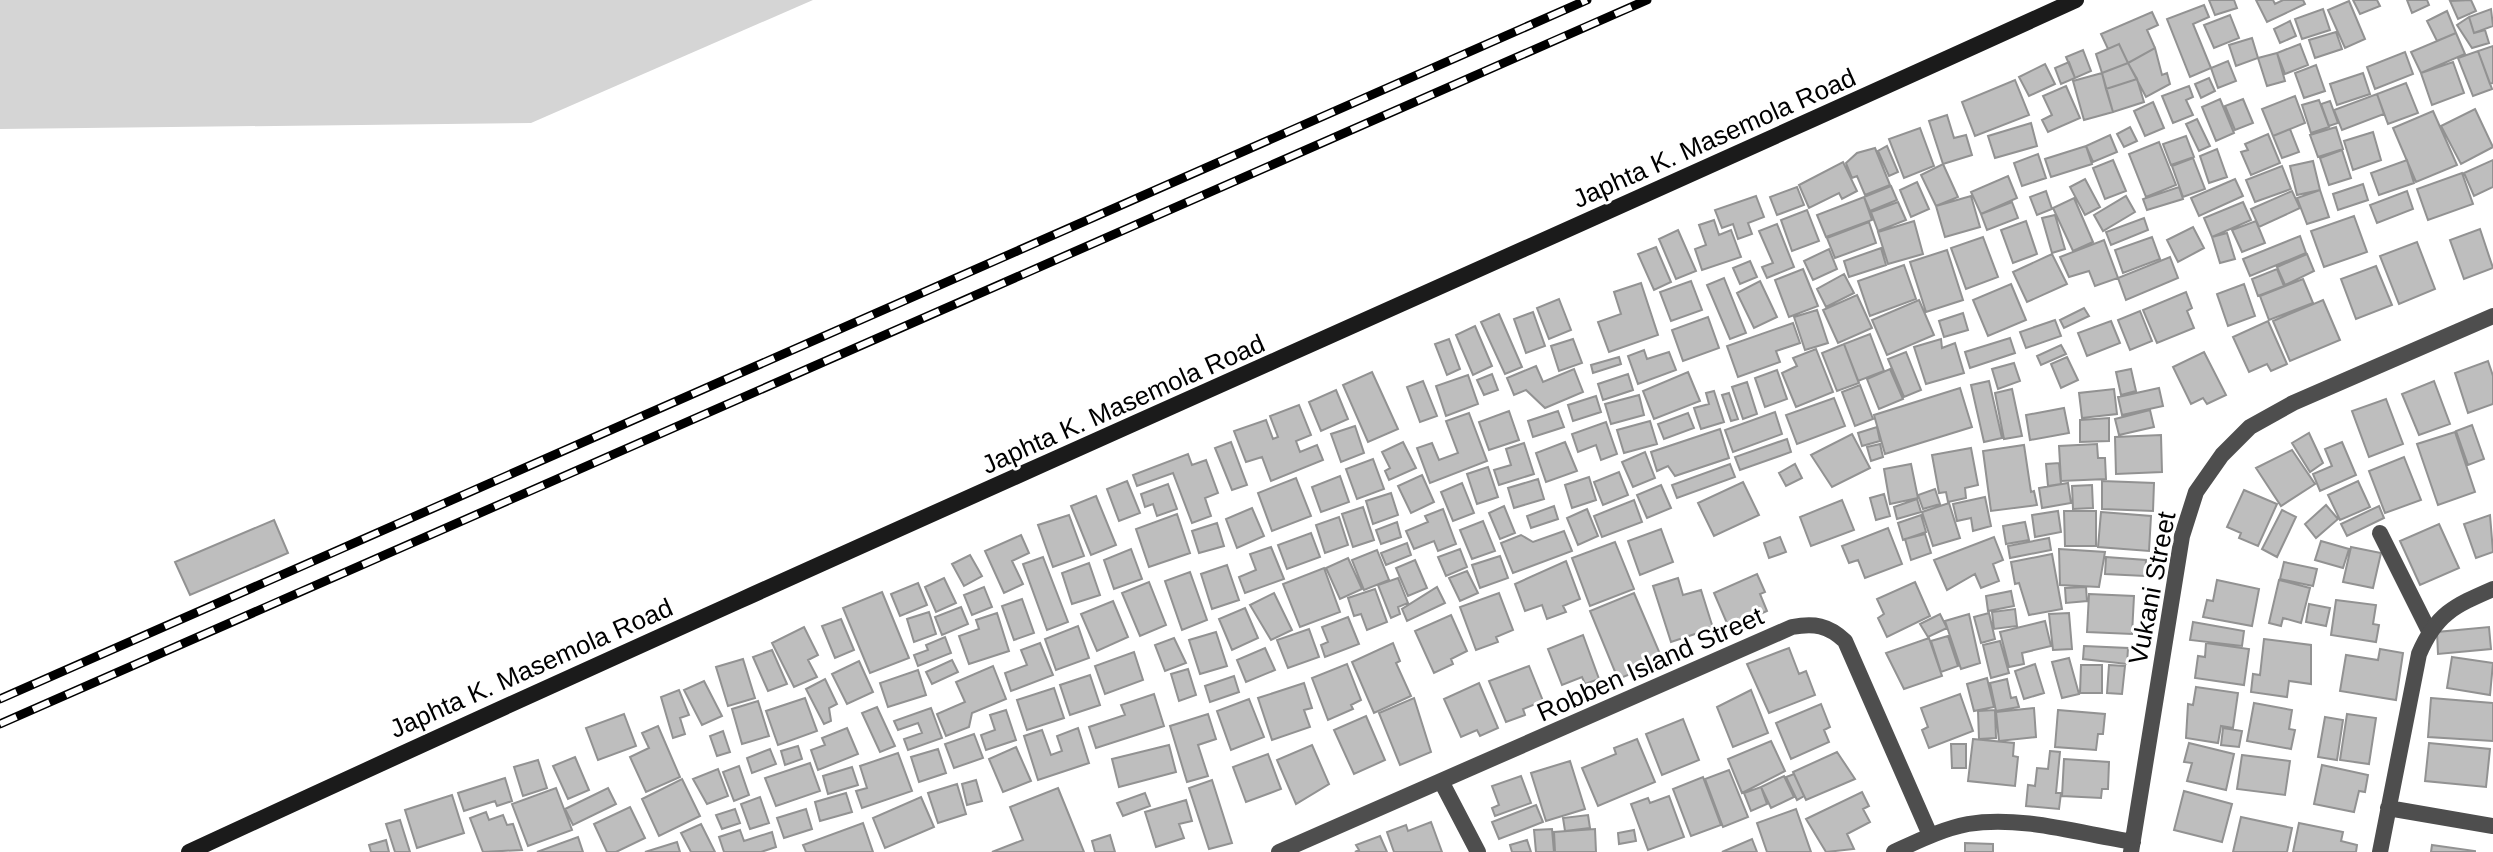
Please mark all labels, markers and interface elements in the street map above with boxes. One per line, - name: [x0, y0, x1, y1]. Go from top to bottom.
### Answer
- street label: Japhta K. Masemola Road: [1568, 62, 1860, 214]
- street label: Japhta K. Masemola Road: [977, 328, 1269, 480]
- street label: Vukani Street: [2122, 508, 2182, 667]
- street label: Japhta K. Masemola Road: [385, 592, 677, 744]
- street label: Robben Island Street: [1532, 600, 1768, 727]

